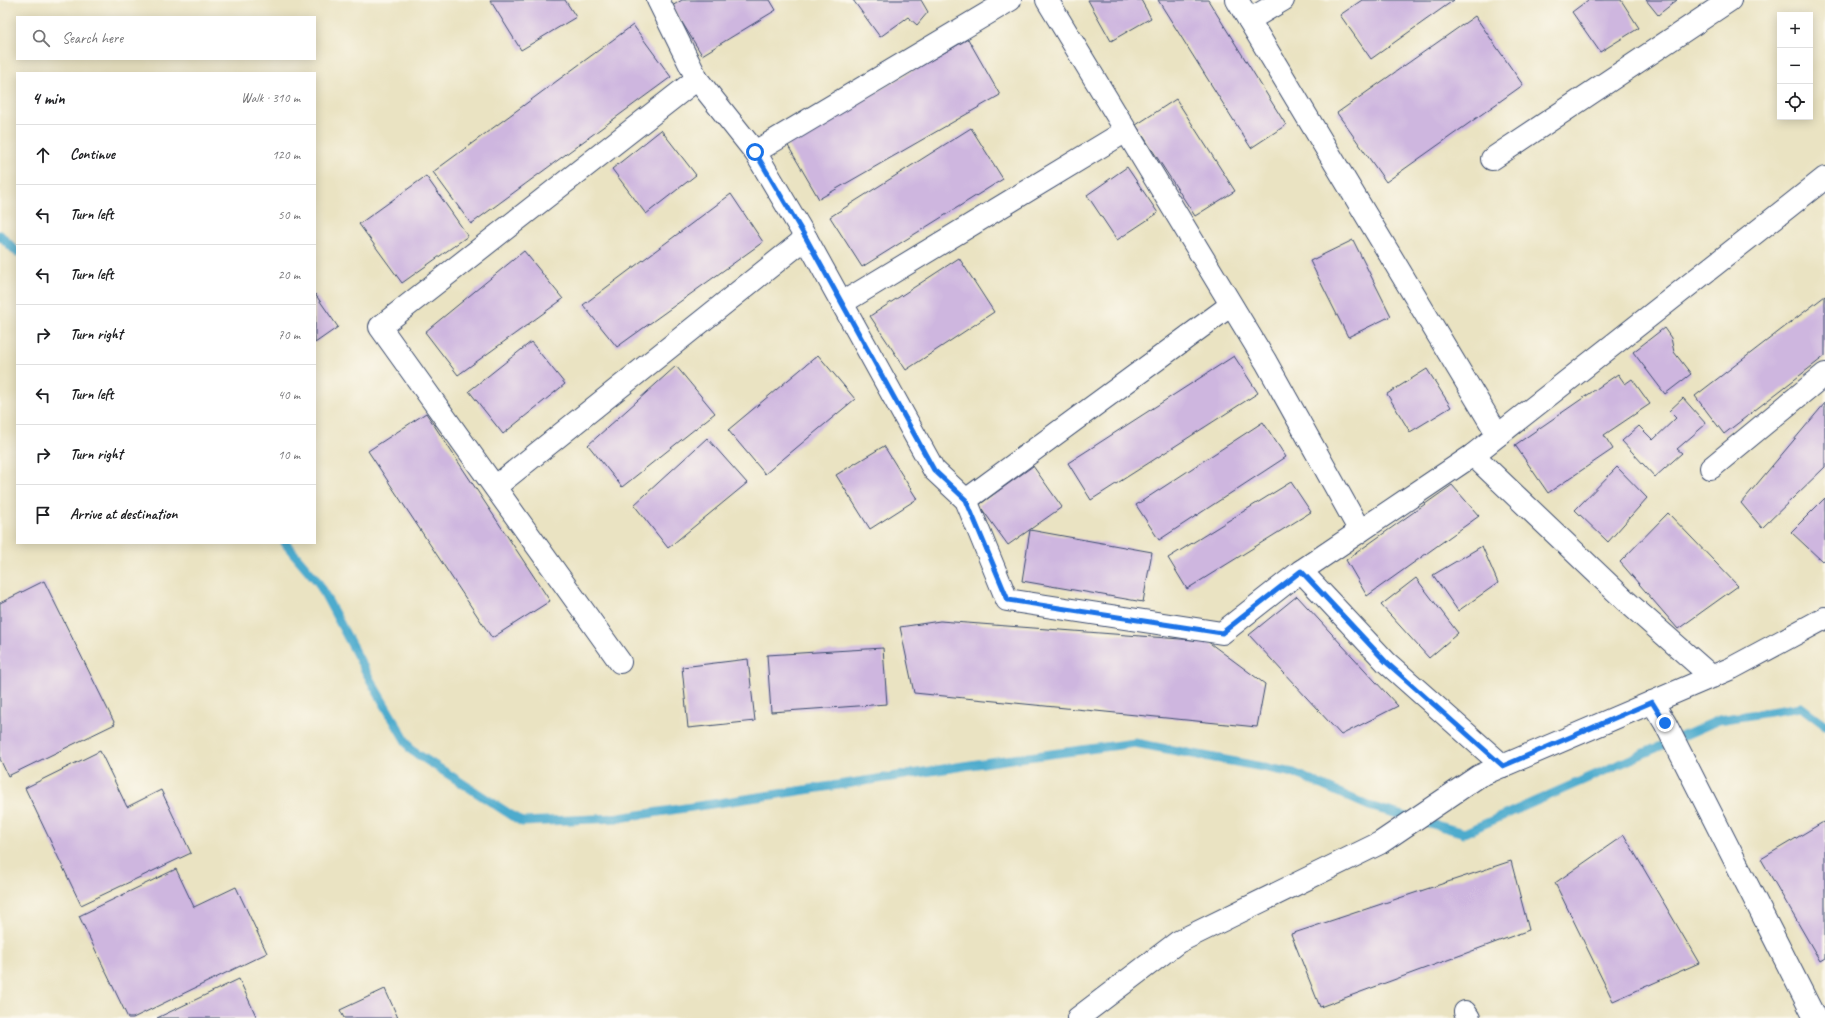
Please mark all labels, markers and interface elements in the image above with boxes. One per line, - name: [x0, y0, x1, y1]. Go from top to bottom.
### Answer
- map controls: [1777, 12, 1813, 120]
- button: +: [1777, 12, 1813, 48]
- search box: [16, 16, 316, 60]
- icon: search: [30, 27, 52, 49]
- text: Search here: [62, 29, 123, 48]
- button: −: [1777, 48, 1813, 84]
- button: locate: [1777, 84, 1813, 120]
- text: 4 min: [32, 88, 65, 109]
- text: Walk · 310 m: [241, 90, 300, 106]
- route start: [746, 143, 764, 161]
- icon: ahead: [32, 144, 54, 166]
- text: Continue: [70, 145, 115, 164]
- text: 120 m: [272, 147, 300, 163]
- icon: left: [32, 204, 54, 226]
- text: Turn left: [70, 205, 113, 224]
- text: 50 m: [278, 207, 300, 223]
- icon: left: [32, 264, 54, 286]
- text: Turn left: [70, 265, 113, 284]
- text: 20 m: [278, 267, 300, 283]
- icon: right: [32, 324, 54, 346]
- text: Turn right: [70, 325, 123, 344]
- text: 70 m: [278, 327, 300, 343]
- icon: left: [32, 384, 54, 406]
- text: Turn left: [70, 385, 113, 404]
- text: 40 m: [278, 387, 300, 403]
- icon: right: [32, 444, 54, 466]
- text: Turn right: [70, 445, 123, 464]
- text: 10 m: [278, 447, 300, 463]
- icon: arrive: [32, 504, 54, 526]
- text: Arrive at destination: [70, 505, 177, 524]
- route end: [1656, 714, 1674, 732]

